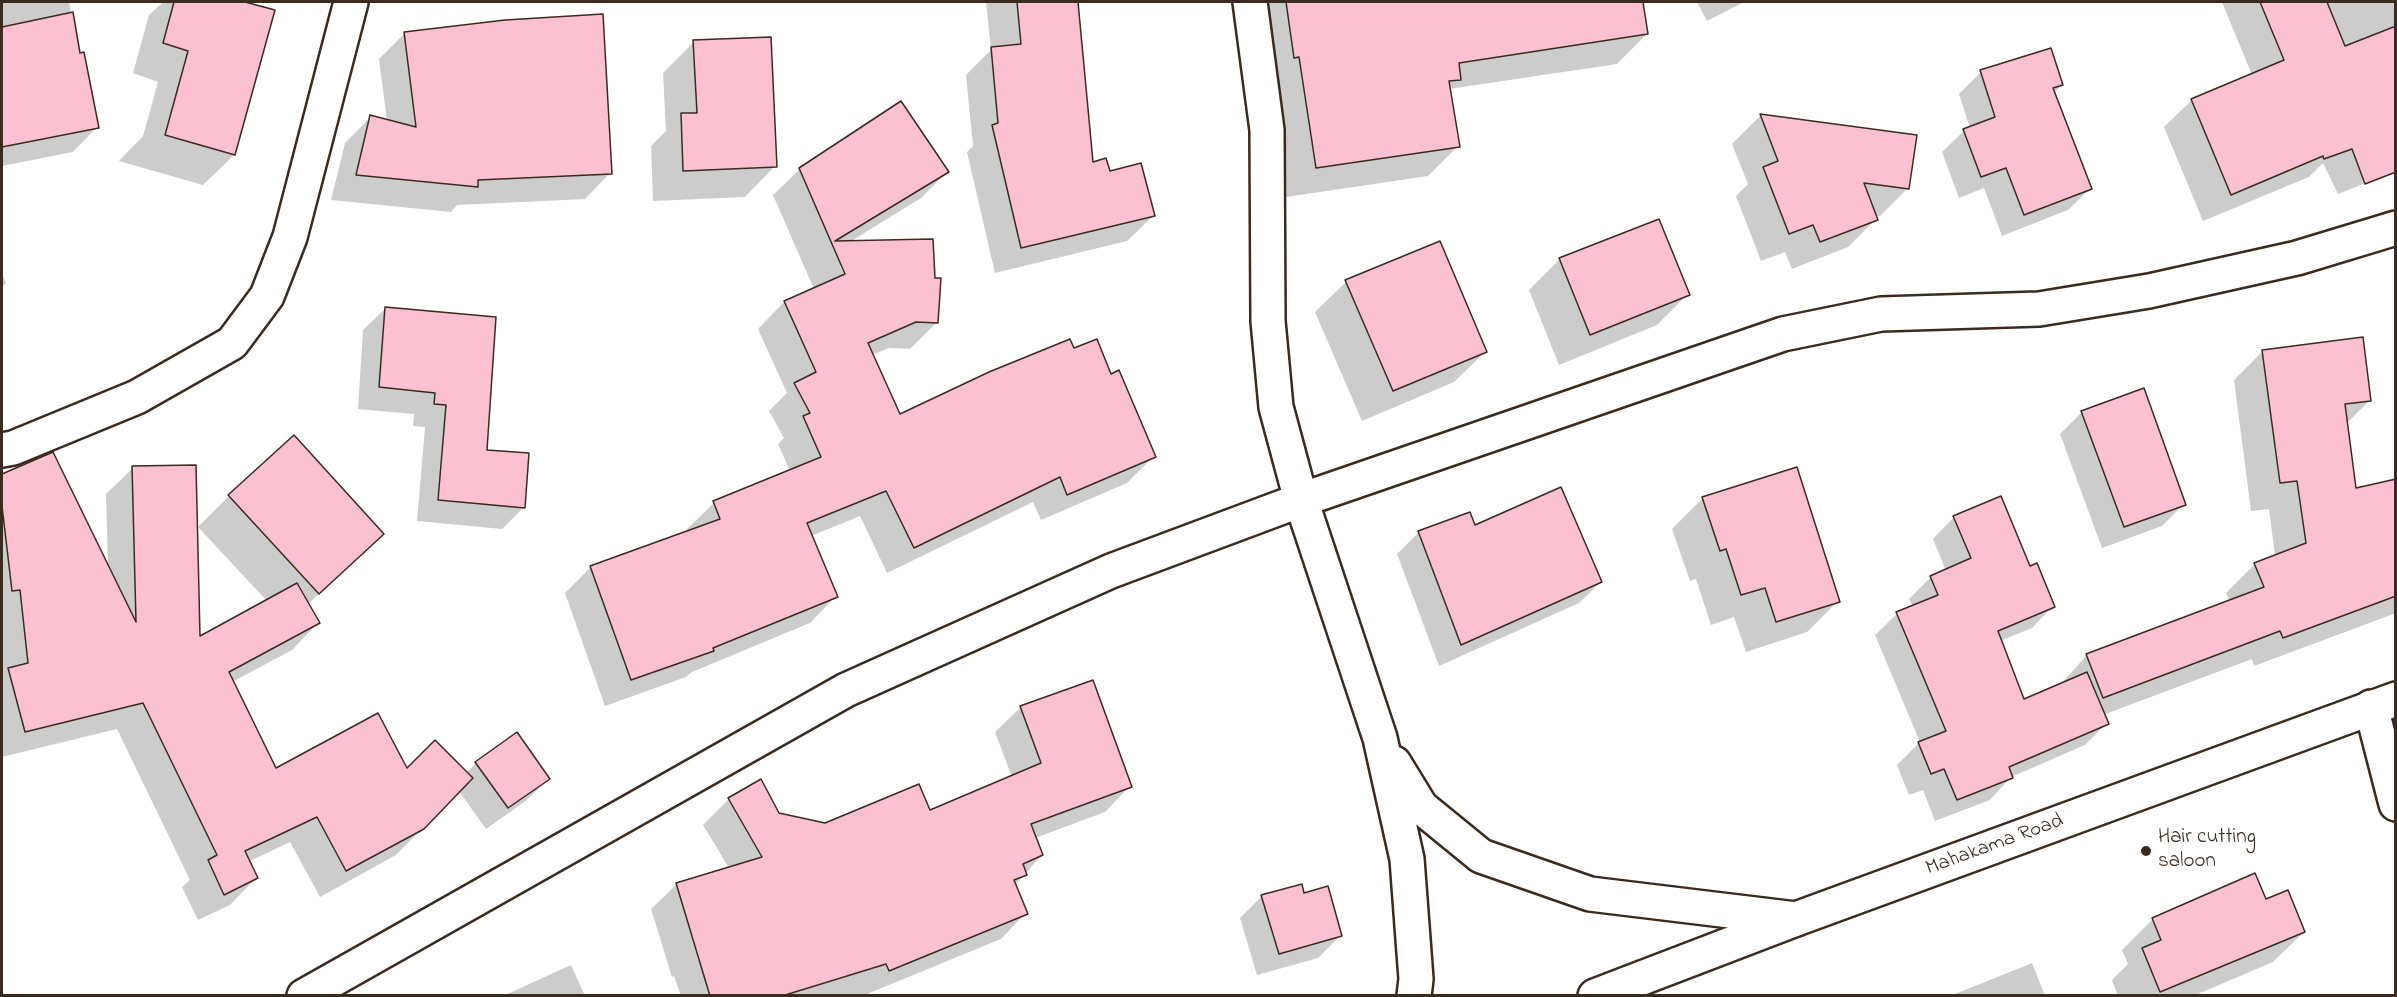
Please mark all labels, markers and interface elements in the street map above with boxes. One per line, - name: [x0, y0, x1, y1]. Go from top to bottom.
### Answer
- street label: Mahakama Road: [1923, 809, 2067, 883]
- place label: Hair cutting saloon: [2158, 826, 2256, 876]
- marker: Hair cutting saloon: [2139, 844, 2153, 858]

